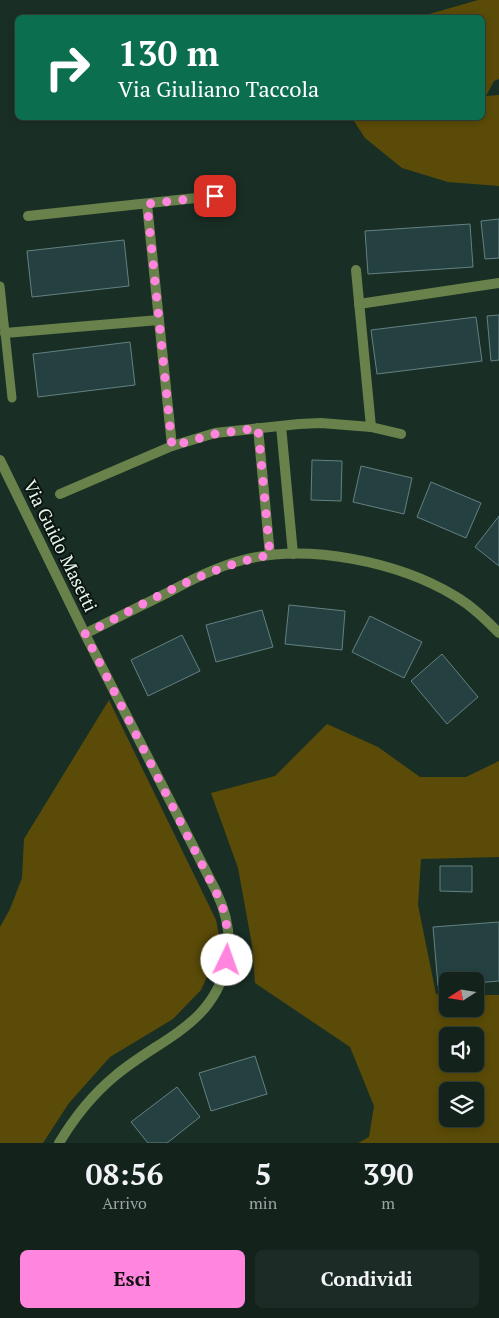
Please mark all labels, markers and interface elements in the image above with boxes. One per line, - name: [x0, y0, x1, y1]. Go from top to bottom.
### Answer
- text: 130 m: [118, 30, 219, 76]
- icon: right: [35, 35, 100, 100]
- text: Via Giuliano Taccola: [118, 74, 319, 103]
- pin: [194, 175, 236, 217]
- icon: arrive: [201, 182, 229, 210]
- street label: Via Guido Masetti: [19, 476, 103, 616]
- position arrow: [200, 933, 252, 985]
- north arrow: [439, 972, 484, 1018]
- map controls: [439, 972, 484, 1127]
- button: sound: [439, 1027, 484, 1072]
- button: layers: [439, 1082, 484, 1127]
- text: 08:56: [85, 1154, 164, 1194]
- text: 5: [255, 1154, 272, 1194]
- text: 390: [363, 1154, 414, 1194]
- text: Arrivo: [102, 1192, 147, 1214]
- text: min: [249, 1192, 277, 1214]
- text: m: [381, 1192, 395, 1214]
- button: Esci: [20, 1250, 245, 1308]
- button: Condividi: [255, 1250, 479, 1308]

